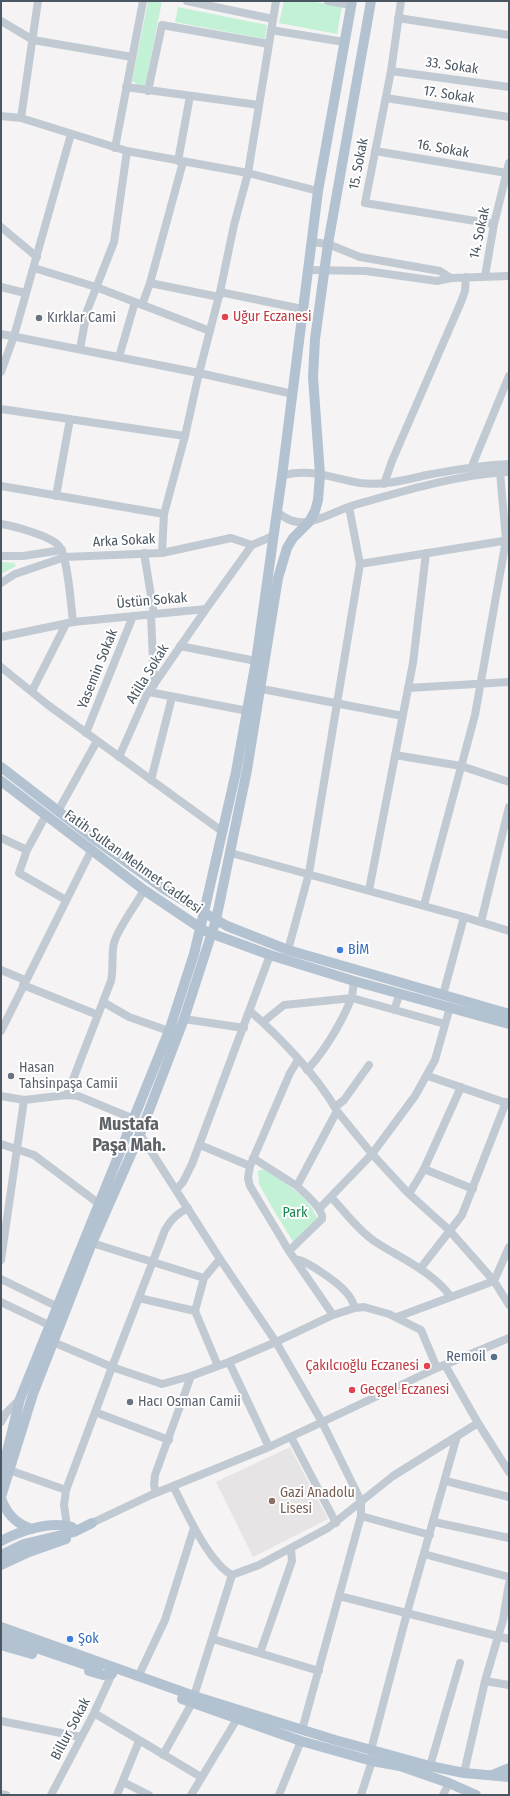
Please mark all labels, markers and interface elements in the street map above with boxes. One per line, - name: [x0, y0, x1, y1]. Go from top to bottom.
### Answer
- street label: 33. Sokak: [425, 54, 479, 78]
- street label: 17. Sokak: [422, 83, 476, 107]
- street label: 16. Sokak: [416, 136, 470, 162]
- street label: 15. Sokak: [346, 137, 372, 191]
- street label: 14. Sokak: [466, 206, 494, 260]
- place label: Uğur Eczanesi: [233, 309, 311, 325]
- place label: Kırklar Cami: [47, 310, 116, 326]
- marker: Uğur Eczanesi: [220, 312, 230, 322]
- marker: Kırklar Cami: [34, 313, 44, 323]
- street label: Arka Sokak: [92, 531, 156, 551]
- street label: Üstün Sokak: [116, 590, 188, 612]
- street label: Yasemin Sokak: [74, 627, 122, 711]
- street label: Atilla Sokak: [123, 641, 173, 707]
- street label: Fatih Sultan Mehmet Caddesi: [61, 806, 205, 918]
- place label: BİM: [348, 942, 369, 958]
- marker: BİM: [335, 945, 345, 955]
- place label: Hasan Tahsinpaşa Camii: [19, 1060, 118, 1092]
- marker: Hasan Tahsinpaşa Camii: [6, 1071, 16, 1081]
- district label: Mustafa Paşa Mah.: [92, 1114, 166, 1156]
- park label: Park: [283, 1205, 307, 1221]
- place label: Remoil: [446, 1349, 486, 1365]
- marker: Remoil: [489, 1352, 499, 1362]
- place label: Çakılcıoğlu Eczanesi: [305, 1358, 419, 1374]
- marker: Çakılcıoğlu Eczanesi: [422, 1361, 432, 1371]
- place label: Geçgel Eczanesi: [360, 1382, 449, 1398]
- marker: Geçgel Eczanesi: [347, 1385, 357, 1395]
- place label: Hacı Osman Camii: [138, 1394, 241, 1410]
- marker: Hacı Osman Camii: [125, 1397, 135, 1407]
- place label: Gazi Anadolu Lisesi: [280, 1485, 355, 1518]
- marker: Gazi Anadolu Lisesi: [267, 1496, 277, 1506]
- place label: Şok: [78, 1631, 99, 1647]
- marker: Şok: [65, 1634, 75, 1644]
- street label: Billur Sokak: [48, 1695, 94, 1763]

